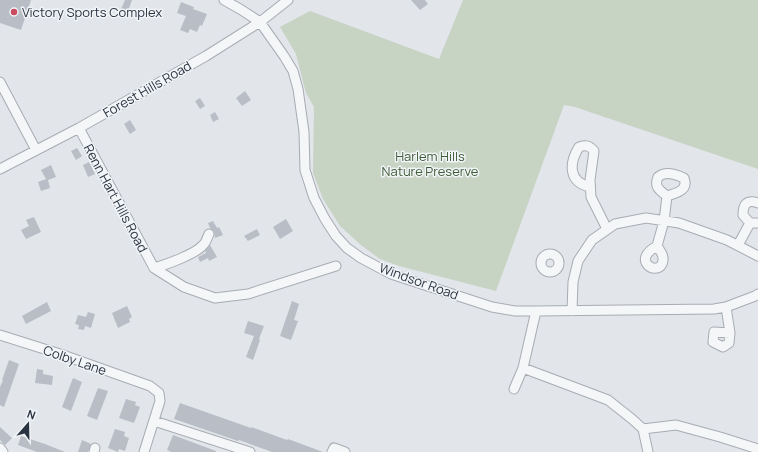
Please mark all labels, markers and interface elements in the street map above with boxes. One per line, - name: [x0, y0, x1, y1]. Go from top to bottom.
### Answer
- place label: Victory Sports Complex: [22, 3, 162, 21]
- marker: Victory Sports Complex: [9, 7, 19, 17]
- street label: Forest Hills Road: [100, 56, 194, 122]
- street label: Renn Hart Hills Road: [80, 141, 152, 255]
- park label: Harlem Hills Nature Preserve: [382, 147, 479, 180]
- street label: Windsor Road: [377, 258, 461, 304]
- street label: Colby Lane: [41, 341, 109, 379]
- north arrow: [8, 404, 48, 444]
- text: N: [25, 406, 38, 423]

